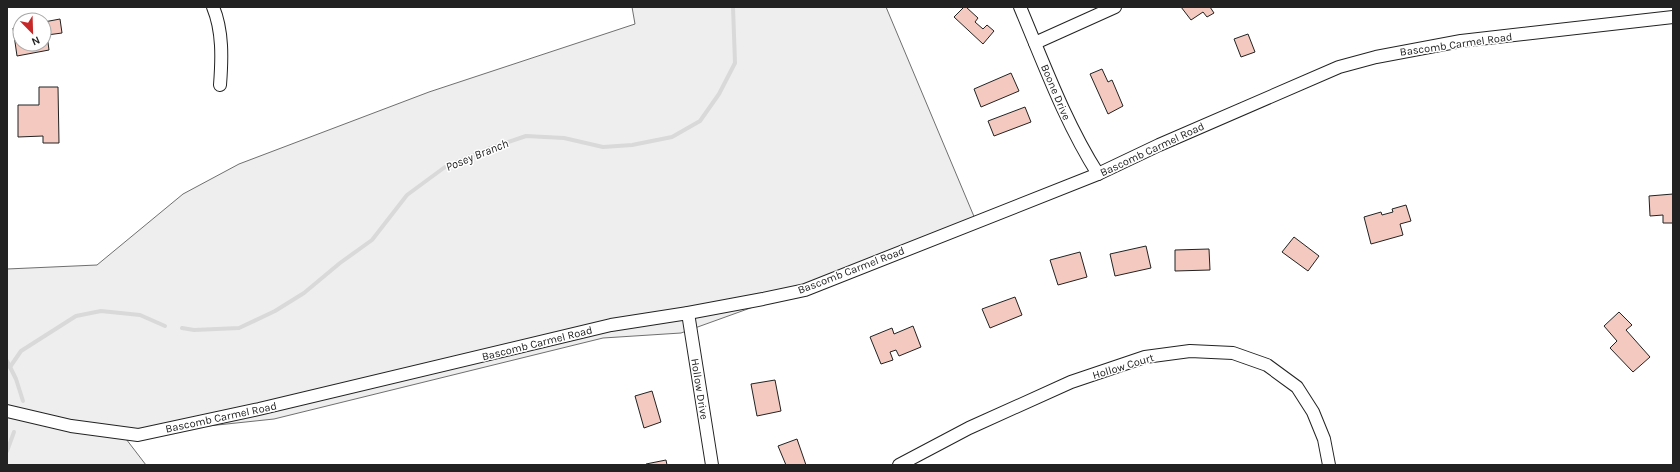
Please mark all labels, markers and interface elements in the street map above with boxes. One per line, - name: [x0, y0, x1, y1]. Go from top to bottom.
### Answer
- north arrow: [12, 12, 52, 52]
- street label: Bascomb Carmel Road: [1399, 30, 1513, 59]
- text: N: [30, 33, 42, 48]
- street label: Boone Drive: [1038, 62, 1073, 122]
- street label: Bascomb Carmel Road: [1098, 120, 1206, 179]
- water label: Posey Branch: [444, 136, 510, 174]
- street label: Bascomb Carmel Road: [796, 244, 906, 297]
- street label: Bascomb Carmel Road: [480, 323, 594, 364]
- street label: Hollow Court: [1091, 351, 1155, 382]
- street label: Hollow Drive: [688, 358, 711, 421]
- street label: Bascomb Carmel Road: [164, 399, 278, 436]

